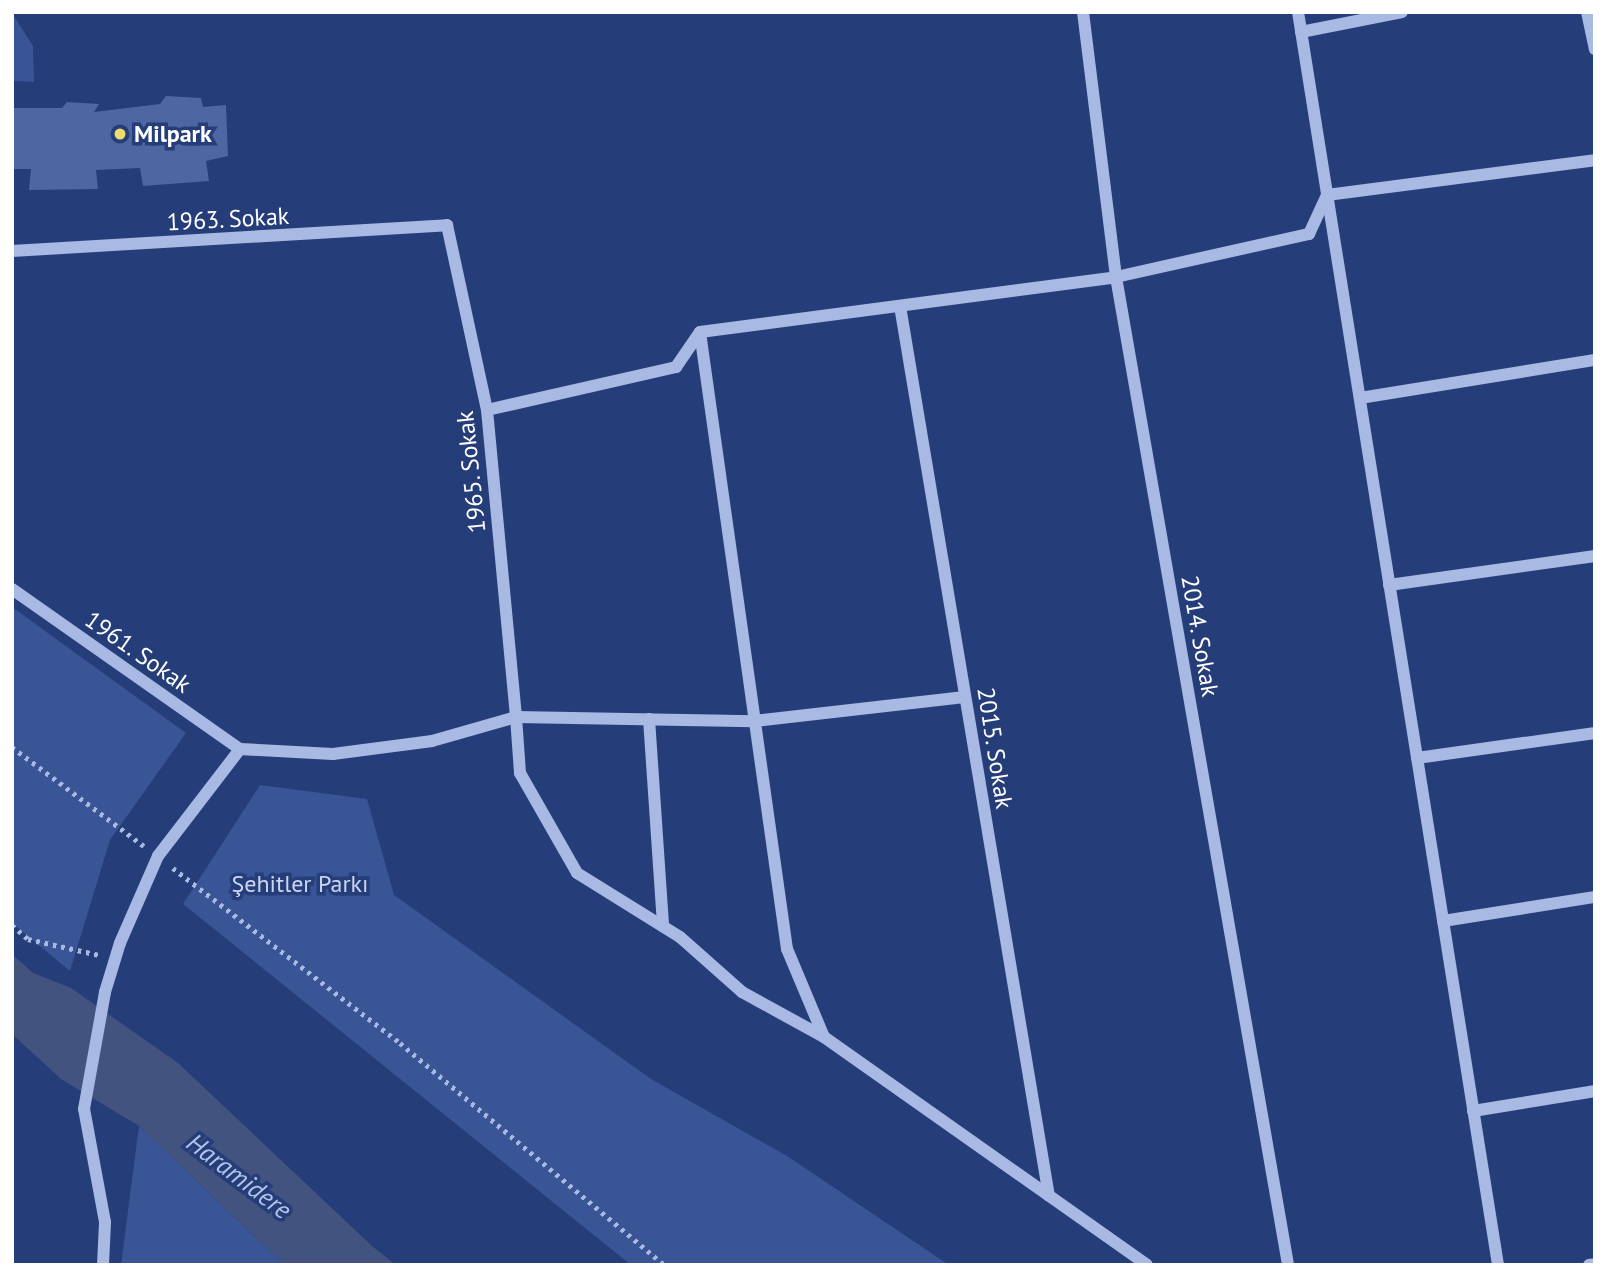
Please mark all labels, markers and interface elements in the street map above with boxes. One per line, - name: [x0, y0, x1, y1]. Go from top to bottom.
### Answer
- place label: Milpark: [134, 120, 212, 148]
- marker: Milpark: [112, 126, 128, 142]
- street label: 1963. Sokak: [165, 201, 291, 237]
- street label: 1965. Sokak: [450, 409, 492, 535]
- street label: 2014. Sokak: [1175, 572, 1225, 700]
- street label: 1961. Sokak: [79, 605, 197, 699]
- street label: 2015. Sokak: [971, 684, 1019, 812]
- park label: Şehitler Parkı: [232, 870, 368, 898]
- water label: Haramidere: [181, 1127, 297, 1225]

